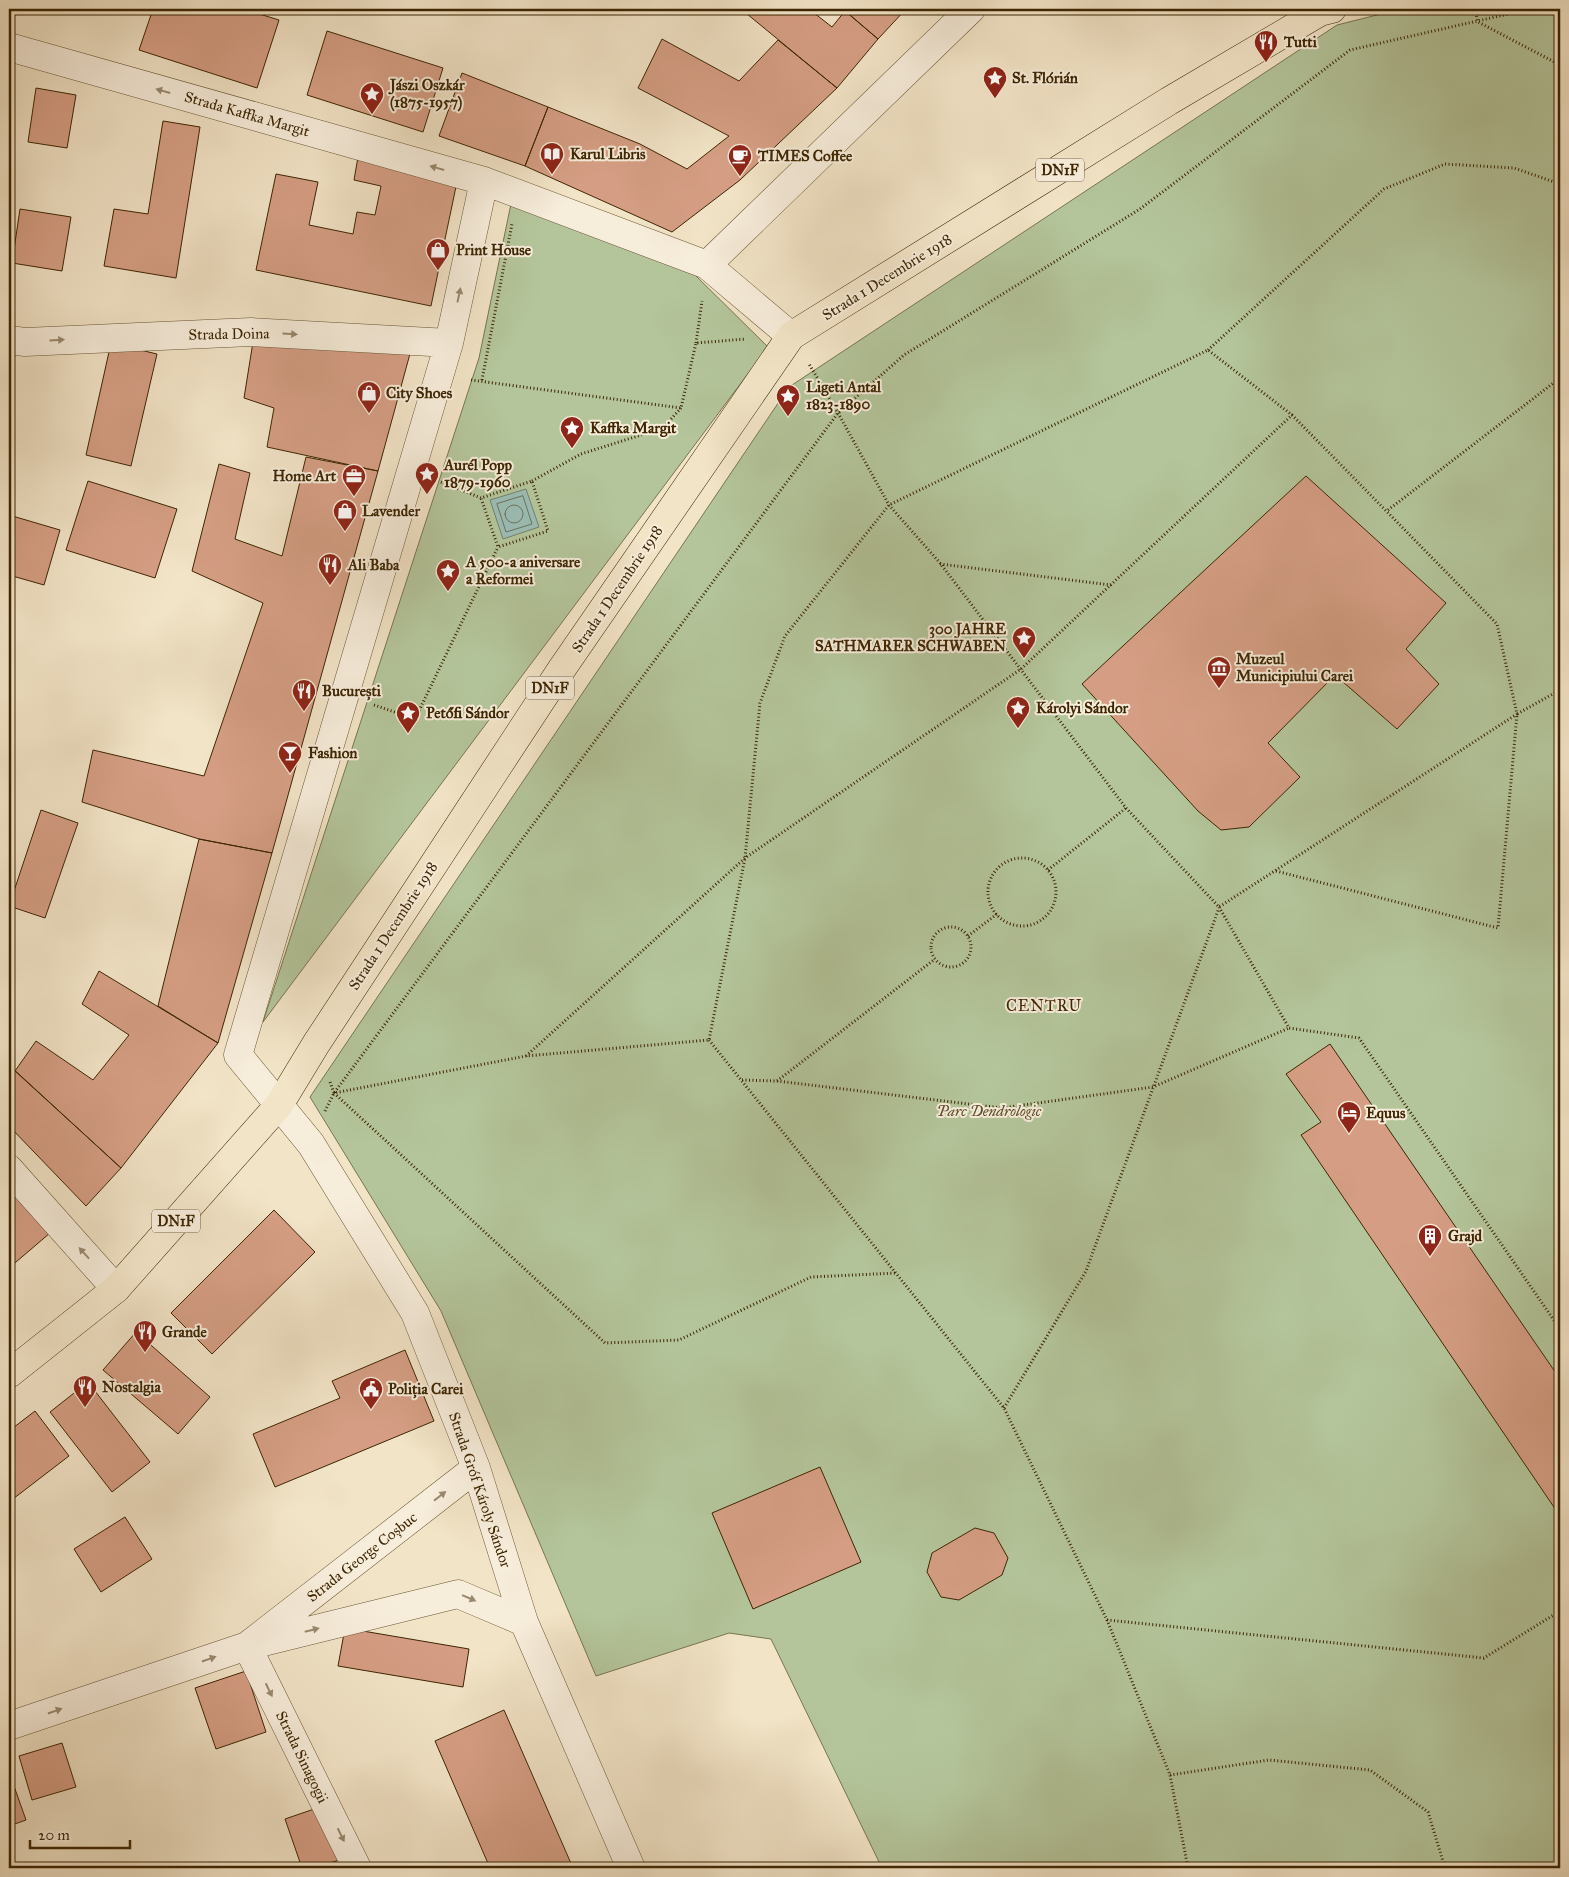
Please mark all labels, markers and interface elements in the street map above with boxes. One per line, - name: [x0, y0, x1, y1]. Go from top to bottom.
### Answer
- restaurant icon: Tutti: [1253, 29, 1279, 63]
- place label: Tutti: [1283, 33, 1318, 51]
- place icon: St. Flórián: [982, 65, 1008, 99]
- place label: St. Flórián: [1012, 69, 1079, 87]
- place label: Jászi Oszkár (1875-1957): [388, 76, 465, 112]
- place icon: Jászi Oszkár (1875-1957): [359, 81, 385, 115]
- one-way arrow: [156, 86, 171, 94]
- street label: Strada Kaffka Margit: [182, 88, 312, 141]
- library icon: Karul Libris: [539, 141, 565, 175]
- cafe icon: TIMES Coffee: [727, 143, 753, 177]
- place label: Karul Libris: [570, 145, 646, 163]
- place label: TIMES Coffee: [757, 147, 853, 165]
- road number: DN1F: [1036, 158, 1084, 182]
- one-way arrow: [430, 164, 445, 172]
- street label: Strada 1 Decembrie 1918: [819, 230, 955, 324]
- shop icon: Print House: [425, 237, 451, 271]
- place label: Print House: [456, 241, 532, 259]
- one-way arrow: [455, 288, 463, 303]
- street label: Strada Doina: [188, 324, 270, 344]
- one-way arrow: [282, 330, 298, 338]
- one-way arrow: [50, 336, 66, 344]
- place label: Ligeti Antal 1823-1890: [806, 378, 882, 414]
- shop icon: City Shoes: [356, 380, 382, 414]
- place icon: Ligeti Antal 1823-1890: [775, 383, 801, 417]
- place label: City Shoes: [386, 384, 453, 403]
- place icon: Kaffka Margit: [559, 415, 585, 449]
- place label: Kaffka Margit: [590, 419, 677, 438]
- place label: Aurél Popp 1879-1960: [443, 456, 512, 492]
- place icon: Aurél Popp 1879-1960: [414, 461, 440, 495]
- office icon: Home Art: [341, 463, 367, 497]
- place label: Home Art: [273, 467, 337, 485]
- shop icon: Lavender: [332, 498, 358, 532]
- place label: Lavender: [362, 502, 420, 520]
- street label: Strada 1 Decembrie 1918: [568, 522, 666, 656]
- restaurant icon: Ali Baba: [317, 552, 343, 586]
- place label: A 500-a aniversare a Reformei: [465, 553, 581, 588]
- place label: Ali Baba: [347, 556, 400, 574]
- place icon: A 500-a aniversare a Reformei: [435, 558, 461, 592]
- place label: 300 JAHRE SATHMARER SCHWABEN: [815, 620, 1006, 655]
- place icon: 300 JAHRE SATHMARER SCHWABEN: [1011, 625, 1037, 659]
- place label: Muzeul Municipiului Carei: [1236, 650, 1354, 686]
- museum icon: Muzeul Municipiului Carei: [1206, 655, 1232, 689]
- road number: DN1F: [526, 676, 574, 700]
- restaurant icon: București: [291, 678, 317, 712]
- place label: București: [322, 682, 382, 701]
- place icon: Károlyi Sándor: [1005, 695, 1031, 729]
- place label: Károlyi Sándor: [1036, 699, 1129, 718]
- place icon: Petőfi Sándor: [395, 700, 421, 734]
- place label: Petőfi Sándor: [426, 704, 510, 722]
- bar icon: Fashion: [277, 740, 303, 774]
- place label: Fashion: [308, 744, 358, 762]
- street label: Strada 1 Decembrie 1918: [345, 858, 441, 994]
- district label: CENTRU: [1006, 996, 1082, 1015]
- hotel icon: Equus: [1336, 1100, 1362, 1134]
- park label: Parc Dendrologic: [937, 1102, 1042, 1120]
- place label: Equus: [1366, 1104, 1406, 1123]
- road number: DN1F: [152, 1210, 200, 1232]
- building icon: Grajd: [1417, 1223, 1443, 1257]
- place label: Grajd: [1448, 1227, 1483, 1246]
- one-way arrow: [78, 1247, 90, 1259]
- restaurant icon: Grande: [132, 1319, 158, 1353]
- place label: Grande: [162, 1323, 208, 1341]
- restaurant icon: Nostalgia: [72, 1374, 98, 1408]
- public building icon: Poliția Carei: [358, 1376, 384, 1410]
- place label: Nostalgia: [102, 1378, 161, 1397]
- place label: Poliția Carei: [388, 1380, 464, 1399]
- street label: Strada Gróf Károly Sándor: [445, 1410, 515, 1571]
- one-way arrow: [434, 1491, 447, 1501]
- street label: Strada George Coșbuc: [303, 1508, 421, 1606]
- one-way arrow: [462, 1595, 476, 1603]
- one-way arrow: [304, 1626, 319, 1634]
- one-way arrow: [202, 1655, 217, 1663]
- one-way arrow: [265, 1682, 273, 1697]
- one-way arrow: [48, 1706, 63, 1714]
- street label: Strada Sinagogii: [272, 1708, 332, 1806]
- scale bar: [30, 1817, 130, 1849]
- text: 20 m: [38, 1826, 70, 1844]
- one-way arrow: [337, 1828, 345, 1842]

